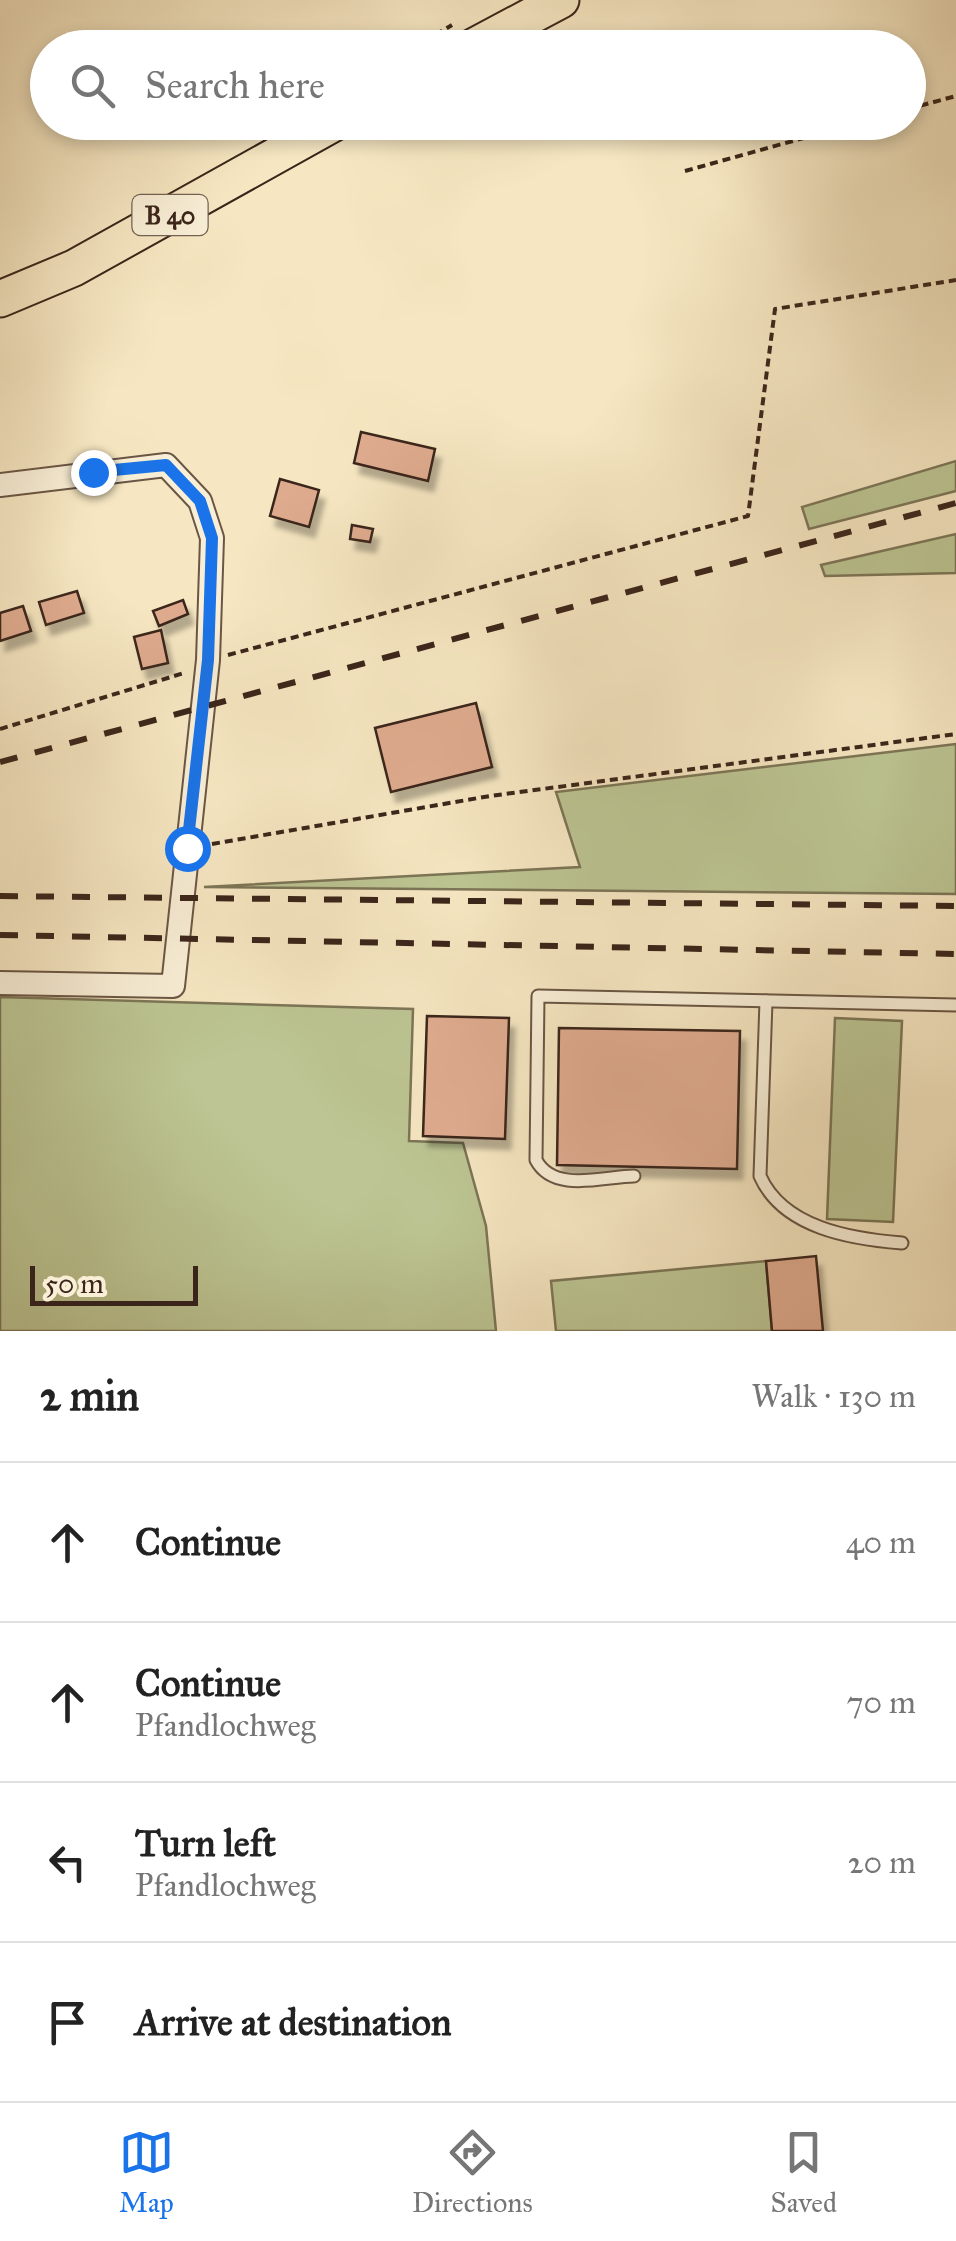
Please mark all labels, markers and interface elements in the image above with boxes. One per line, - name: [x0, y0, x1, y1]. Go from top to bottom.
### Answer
- search box: [30, 30, 926, 140]
- icon: search: [65, 58, 120, 113]
- text: Search here: [145, 62, 325, 108]
- road number: B 40: [132, 195, 208, 235]
- route end: [71, 450, 117, 496]
- route start: [165, 826, 211, 872]
- scale bar: [30, 1261, 198, 1306]
- text: 50 m: [45, 1266, 104, 1301]
- text: 2 min: [40, 1370, 139, 1422]
- text: Walk · 130 m: [752, 1377, 916, 1416]
- icon: ahead: [40, 1515, 95, 1570]
- text: Continue: [135, 1519, 281, 1565]
- text: 40 m: [846, 1523, 916, 1562]
- text: Continue: [135, 1660, 281, 1706]
- icon: ahead: [40, 1675, 95, 1730]
- text: 70 m: [847, 1683, 916, 1722]
- text: Pfandlochweg: [135, 1706, 316, 1745]
- text: Turn left: [135, 1820, 276, 1866]
- icon: left: [40, 1835, 95, 1890]
- text: 20 m: [848, 1843, 916, 1882]
- text: Pfandlochweg: [135, 1866, 316, 1905]
- icon: arrive: [40, 1995, 95, 2050]
- text: Arrive at destination: [135, 1999, 452, 2045]
- tab: Map: [119, 2125, 174, 2220]
- tab: Directions: [412, 2125, 533, 2220]
- tab: Saved: [771, 2125, 837, 2220]

